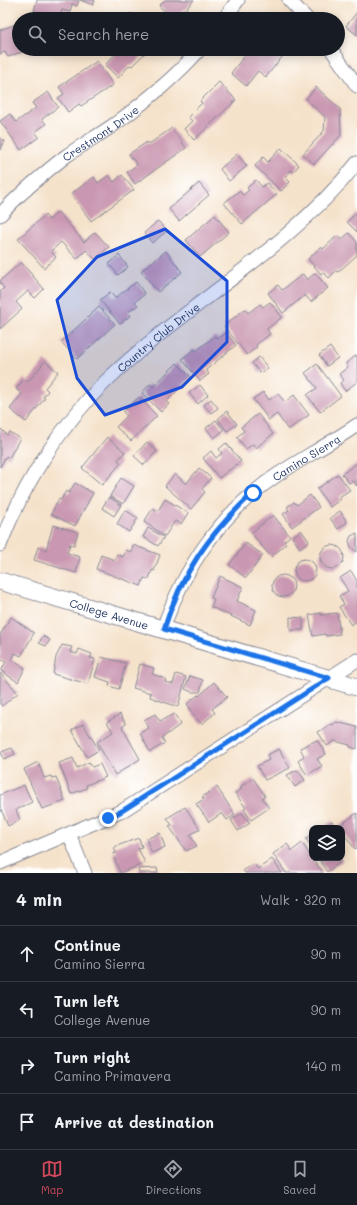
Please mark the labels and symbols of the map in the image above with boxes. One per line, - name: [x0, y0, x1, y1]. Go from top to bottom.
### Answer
- street label: Crestmont Drive: [59, 101, 142, 164]
- street label: Country Club Drive: [113, 299, 203, 375]
- street label: Camino Sierra: [269, 431, 343, 484]
- route start: [244, 484, 262, 502]
- street label: College Avenue: [68, 595, 151, 632]
- route end: [99, 809, 117, 827]

